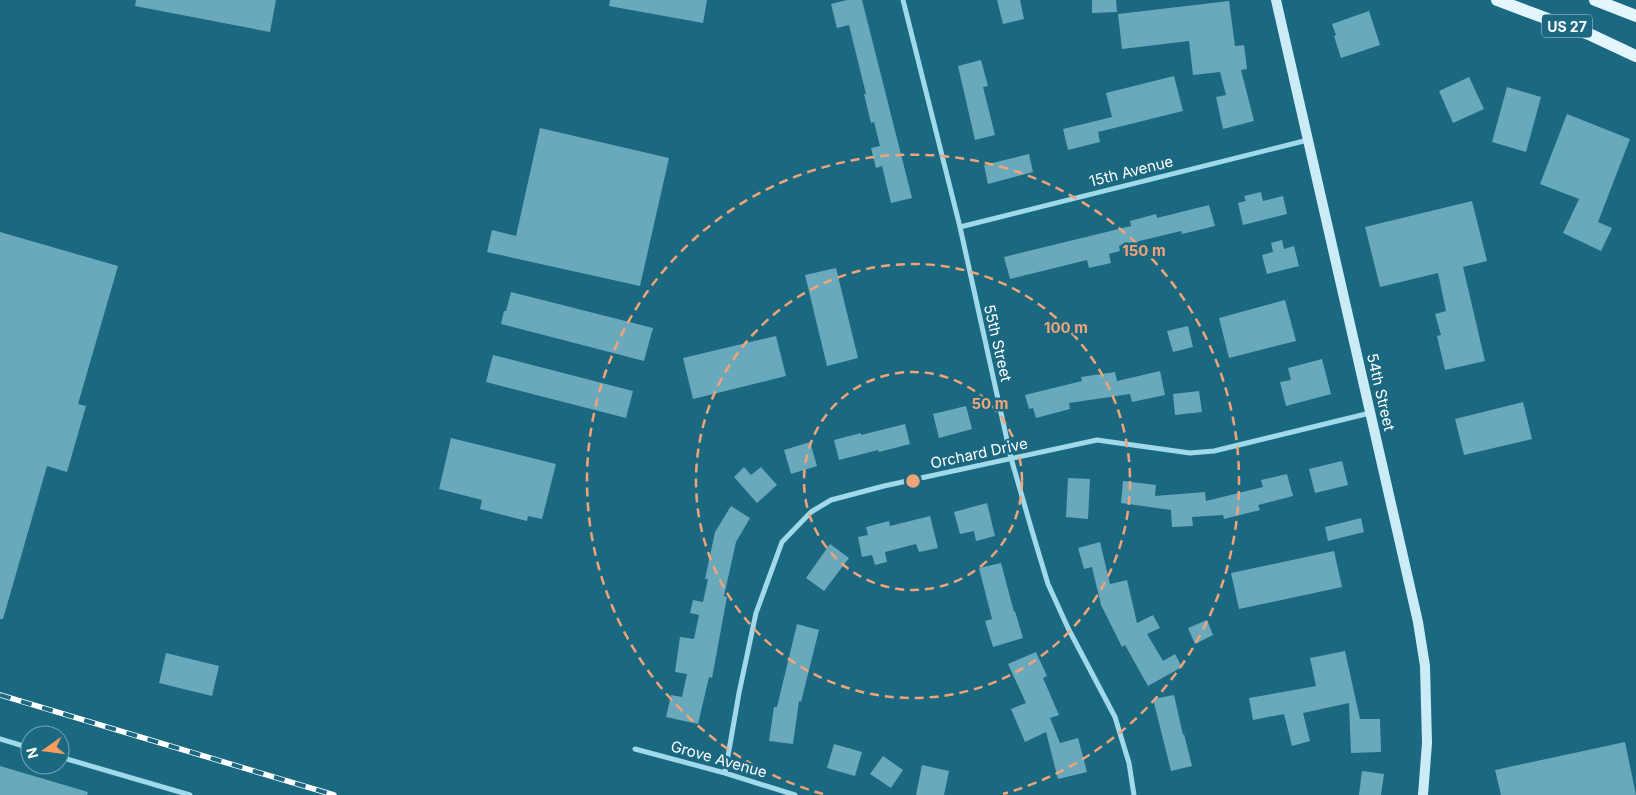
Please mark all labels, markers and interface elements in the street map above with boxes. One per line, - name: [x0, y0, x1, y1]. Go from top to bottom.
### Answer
- road number: US 27: [1542, 15, 1592, 38]
- street label: 15th Avenue: [1087, 151, 1175, 191]
- text: 150 m: [1122, 241, 1166, 260]
- street label: 55th Street: [980, 303, 1016, 383]
- text: 100 m: [1044, 318, 1088, 337]
- street label: 54th Street: [1363, 351, 1399, 433]
- text: 50 m: [972, 394, 1008, 413]
- street label: Orchard Drive: [929, 433, 1029, 473]
- centre of rings: [904, 472, 922, 490]
- north arrow: [20, 725, 70, 775]
- street label: Grove Avenue: [669, 736, 769, 782]
- text: N: [22, 746, 41, 760]

